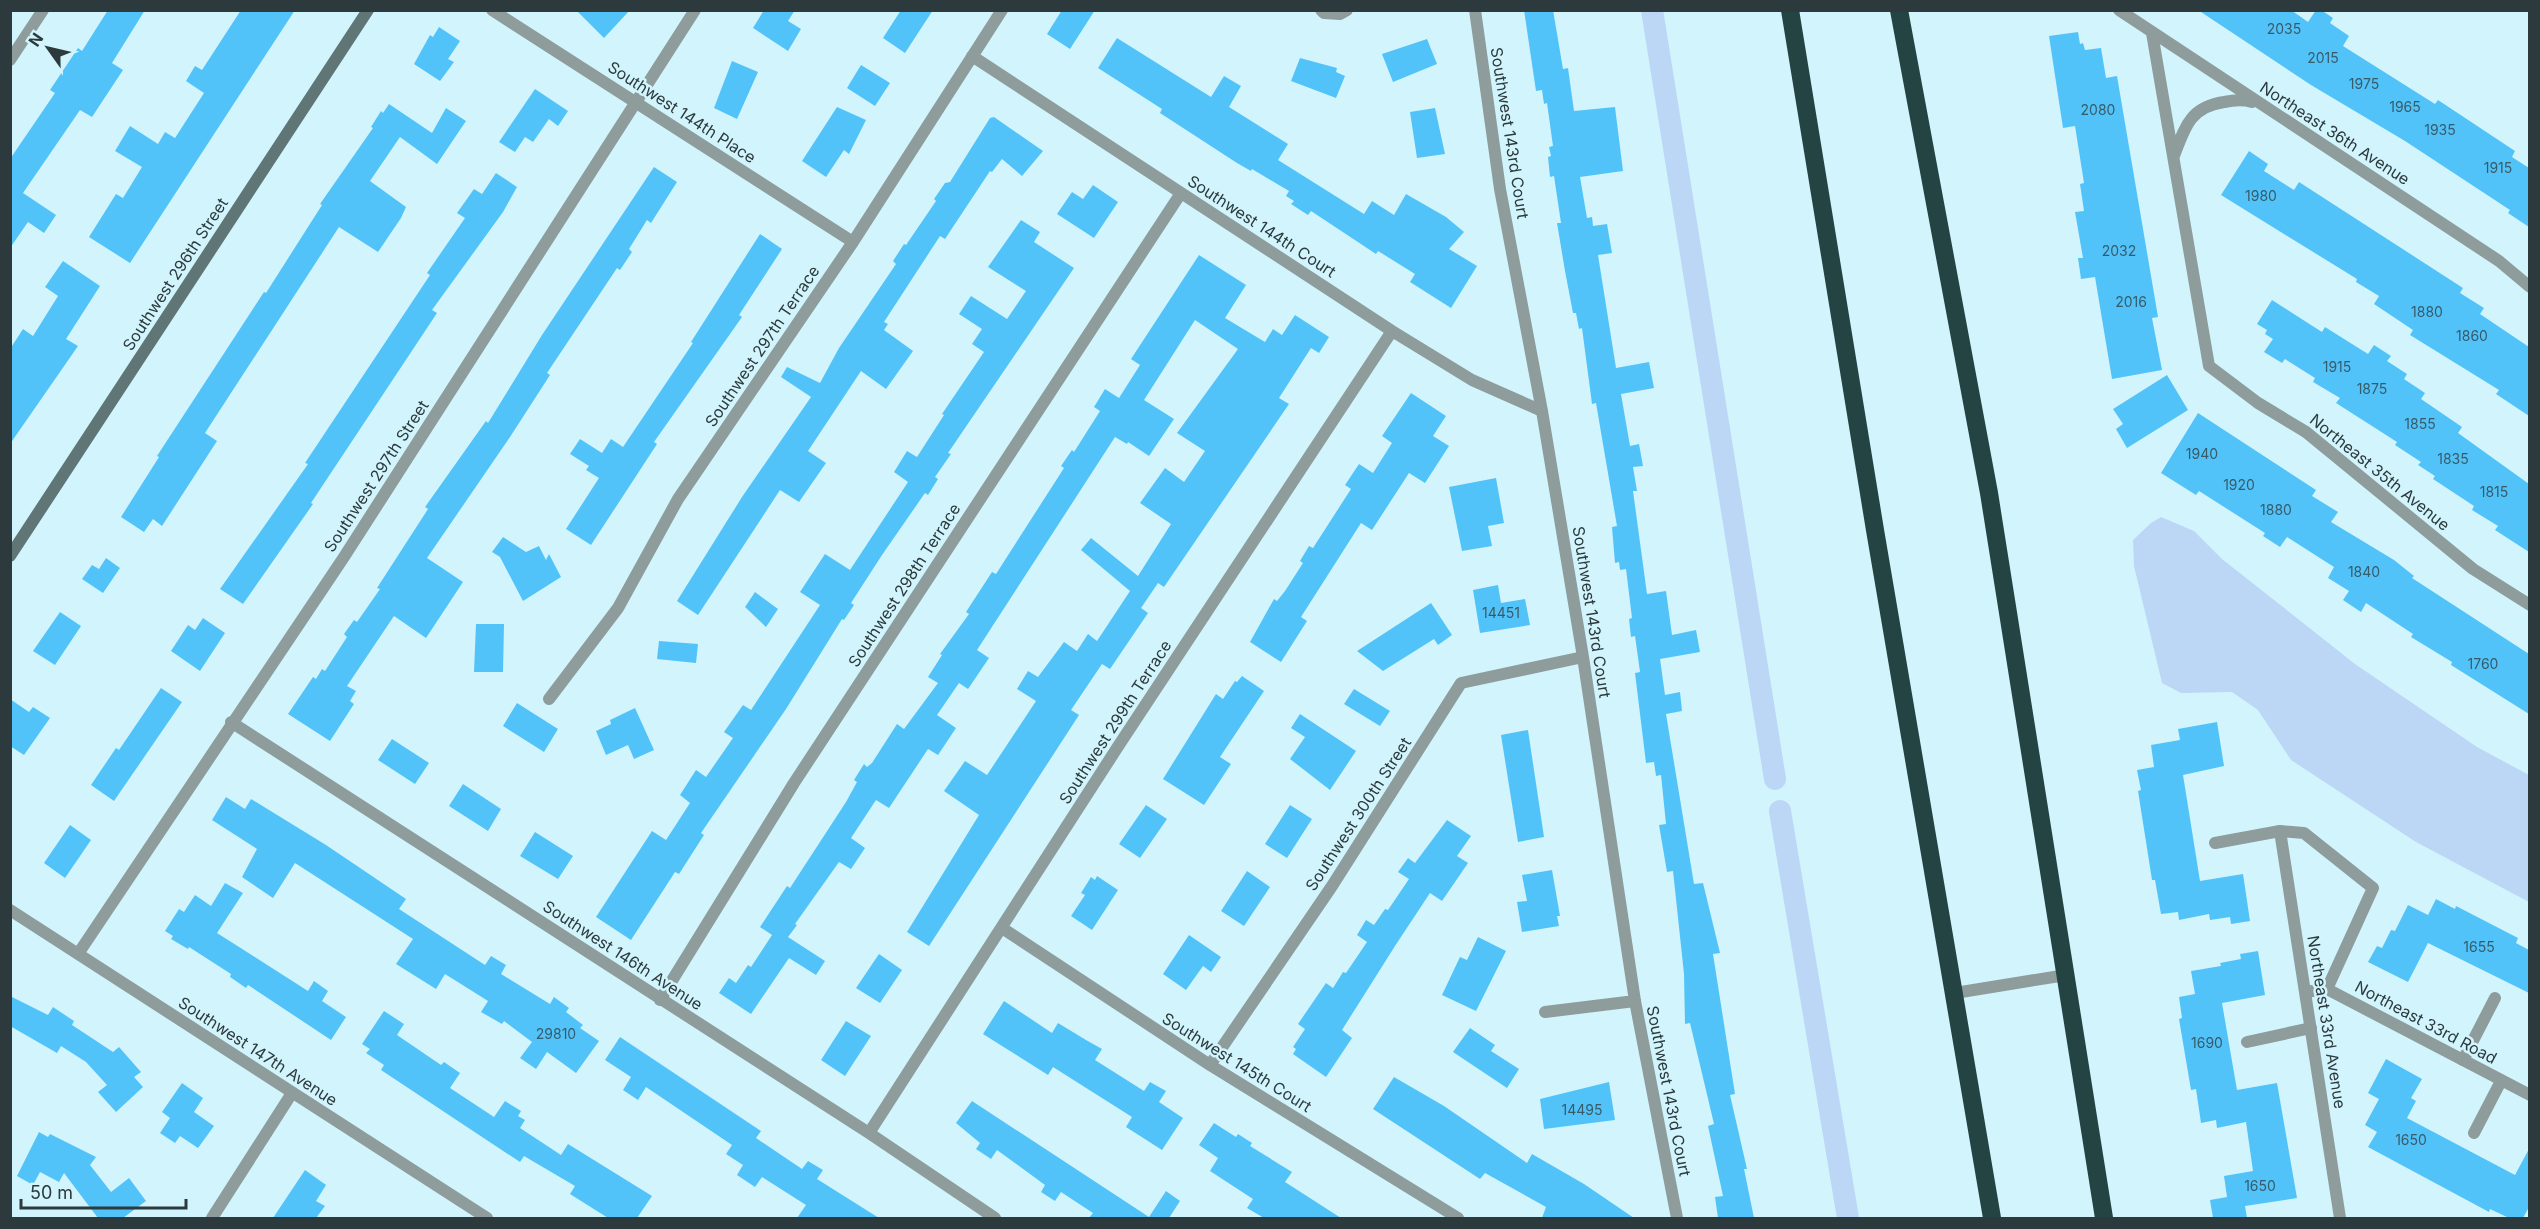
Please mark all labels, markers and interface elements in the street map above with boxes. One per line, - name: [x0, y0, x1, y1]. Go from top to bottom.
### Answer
- north arrow: [18, 18, 78, 78]
- house number: 2035: [2267, 20, 2301, 37]
- text: N: [24, 29, 47, 50]
- street label: Southwest 143rd Court: [1487, 46, 1533, 220]
- house number: 2015: [2307, 49, 2339, 66]
- street label: Southwest 144th Place: [604, 57, 760, 167]
- house number: 1975: [2349, 75, 2379, 92]
- street label: Northeast 36th Avenue: [2256, 77, 2414, 189]
- house number: 1965: [2389, 98, 2421, 115]
- house number: 2080: [2081, 101, 2115, 118]
- house number: 1935: [2424, 121, 2456, 138]
- house number: 1915: [2484, 159, 2512, 176]
- street label: Southwest 144th Court: [1184, 171, 1340, 281]
- house number: 1980: [2245, 187, 2277, 204]
- street label: Southwest 296th Street: [118, 194, 232, 354]
- house number: 2032: [2102, 242, 2136, 259]
- street label: Southwest 297th Terrace: [701, 262, 823, 430]
- house number: 2016: [2115, 293, 2147, 310]
- house number: 1880: [2411, 303, 2443, 320]
- house number: 1860: [2456, 327, 2488, 344]
- house number: 1915: [2323, 358, 2351, 375]
- house number: 1875: [2357, 380, 2387, 397]
- street label: Southwest 297th Street: [319, 396, 433, 556]
- street label: Northeast 35th Avenue: [2306, 409, 2454, 535]
- house number: 1855: [2404, 415, 2436, 432]
- house number: 1940: [2186, 445, 2218, 462]
- house number: 1835: [2437, 450, 2469, 467]
- house number: 1920: [2223, 476, 2255, 493]
- house number: 1815: [2480, 483, 2508, 500]
- street label: Southwest 298th Terrace: [844, 499, 964, 671]
- house number: 1880: [2260, 501, 2292, 518]
- street label: Southwest 143rd Court: [1569, 525, 1615, 699]
- house number: 1840: [2348, 563, 2380, 580]
- house number: 14451: [1482, 604, 1520, 621]
- street label: Southwest 299th Terrace: [1054, 636, 1176, 808]
- house number: 1760: [2468, 655, 2498, 672]
- street label: Southwest 300th Street: [1301, 733, 1415, 895]
- street label: Southwest 146th Avenue: [539, 896, 707, 1014]
- street label: Northeast 33rd Avenue: [2303, 934, 2351, 1110]
- house number: 1655: [2463, 938, 2495, 955]
- street label: Northeast 33rd Road: [2352, 976, 2500, 1068]
- street label: Southwest 147th Avenue: [175, 992, 341, 1110]
- street label: Southwest 143rd Court: [1643, 1004, 1695, 1178]
- street label: Southwest 145th Court: [1159, 1008, 1315, 1116]
- house number: 29810: [536, 1025, 576, 1042]
- house number: 1690: [2191, 1034, 2223, 1051]
- house number: 14495: [1562, 1101, 1602, 1118]
- house number: 1650: [2395, 1131, 2427, 1148]
- scale bar: [21, 1172, 186, 1210]
- house number: 1650: [2244, 1177, 2276, 1194]
- text: 50 m: [30, 1182, 73, 1203]

